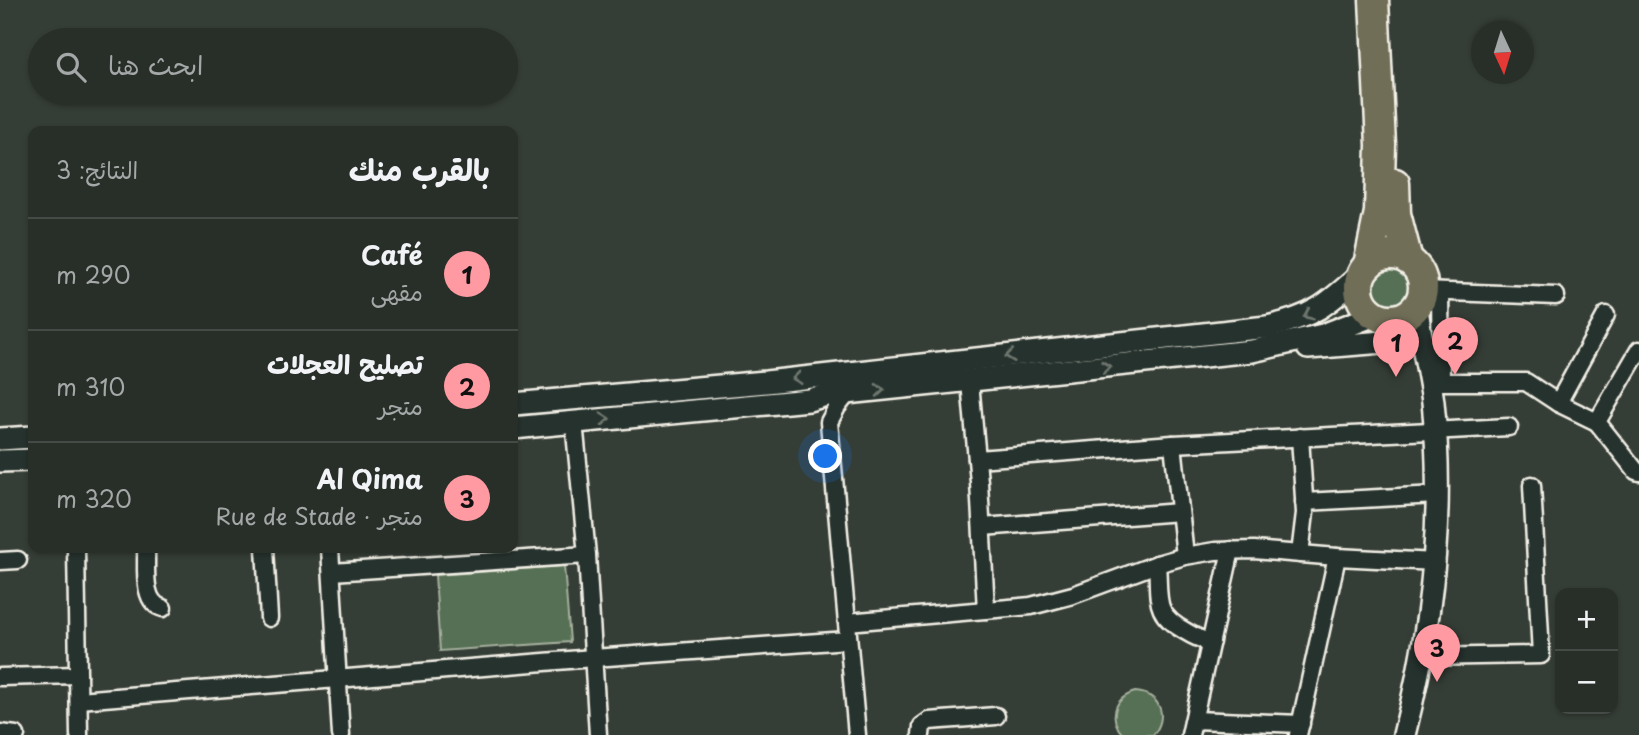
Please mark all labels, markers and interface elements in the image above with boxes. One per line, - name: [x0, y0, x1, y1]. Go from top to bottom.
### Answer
- north arrow: [1471, 21, 1534, 84]
- search box: [28, 28, 518, 105]
- text: ابحث هنا: [108, 45, 203, 84]
- icon: search: [52, 48, 90, 86]
- text: بالقرب منك: [349, 146, 490, 191]
- text: النتائج: 3: [56, 152, 138, 187]
- text: Café: [361, 235, 423, 274]
- text: 290 m: [56, 257, 131, 292]
- text: 1: [462, 257, 473, 292]
- text: مقهى: [370, 274, 423, 309]
- one-way arrow: [1302, 307, 1315, 321]
- pin: 2: [1432, 317, 1478, 375]
- pin: 1: [1373, 319, 1419, 377]
- text: تصليح العجلات: [267, 344, 423, 383]
- one-way arrow: [1004, 348, 1015, 363]
- one-way arrow: [1100, 359, 1112, 374]
- text: 310 m: [56, 369, 125, 404]
- text: 2: [459, 369, 475, 404]
- one-way arrow: [792, 371, 803, 386]
- one-way arrow: [875, 383, 886, 398]
- text: متجر: [378, 388, 423, 423]
- one-way arrow: [600, 412, 611, 427]
- your location: [808, 439, 842, 473]
- text: Al Qima: [317, 459, 423, 498]
- text: 320 m: [56, 481, 132, 516]
- text: 3: [459, 481, 475, 516]
- text: متجر · Rue de Stade: [216, 498, 423, 533]
- map controls: [1555, 588, 1618, 714]
- button: +: [1555, 588, 1618, 651]
- pin: 3: [1414, 624, 1460, 682]
- button: −: [1555, 651, 1618, 714]

